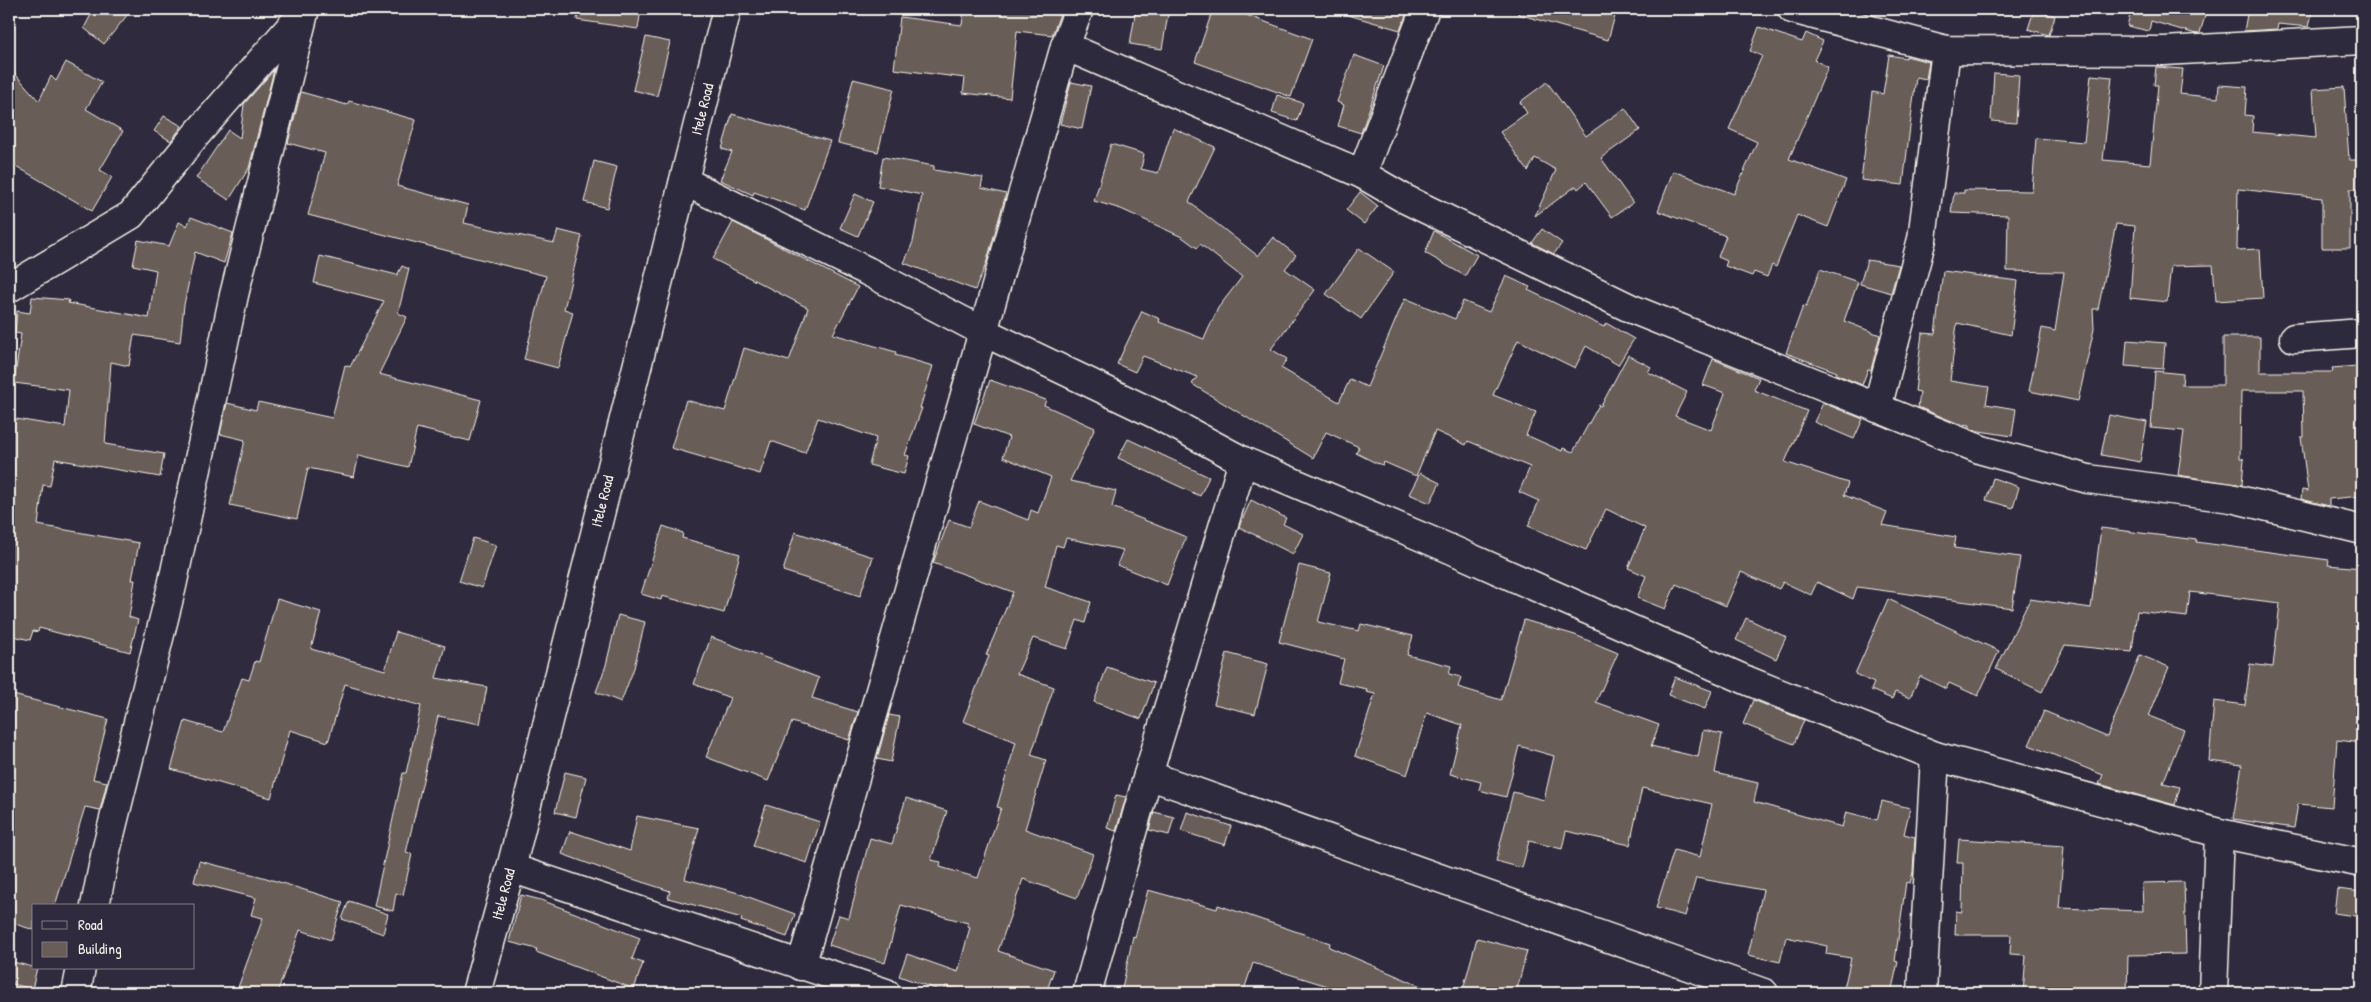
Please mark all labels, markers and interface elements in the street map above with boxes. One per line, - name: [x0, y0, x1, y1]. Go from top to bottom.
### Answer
- street label: Itele Road: [685, 81, 719, 137]
- street label: Itele Road: [585, 473, 619, 529]
- street label: Itele Road: [486, 866, 520, 922]
- legend: [32, 904, 195, 970]
- text: Road: [78, 914, 103, 935]
- text: Building: [78, 938, 122, 959]

